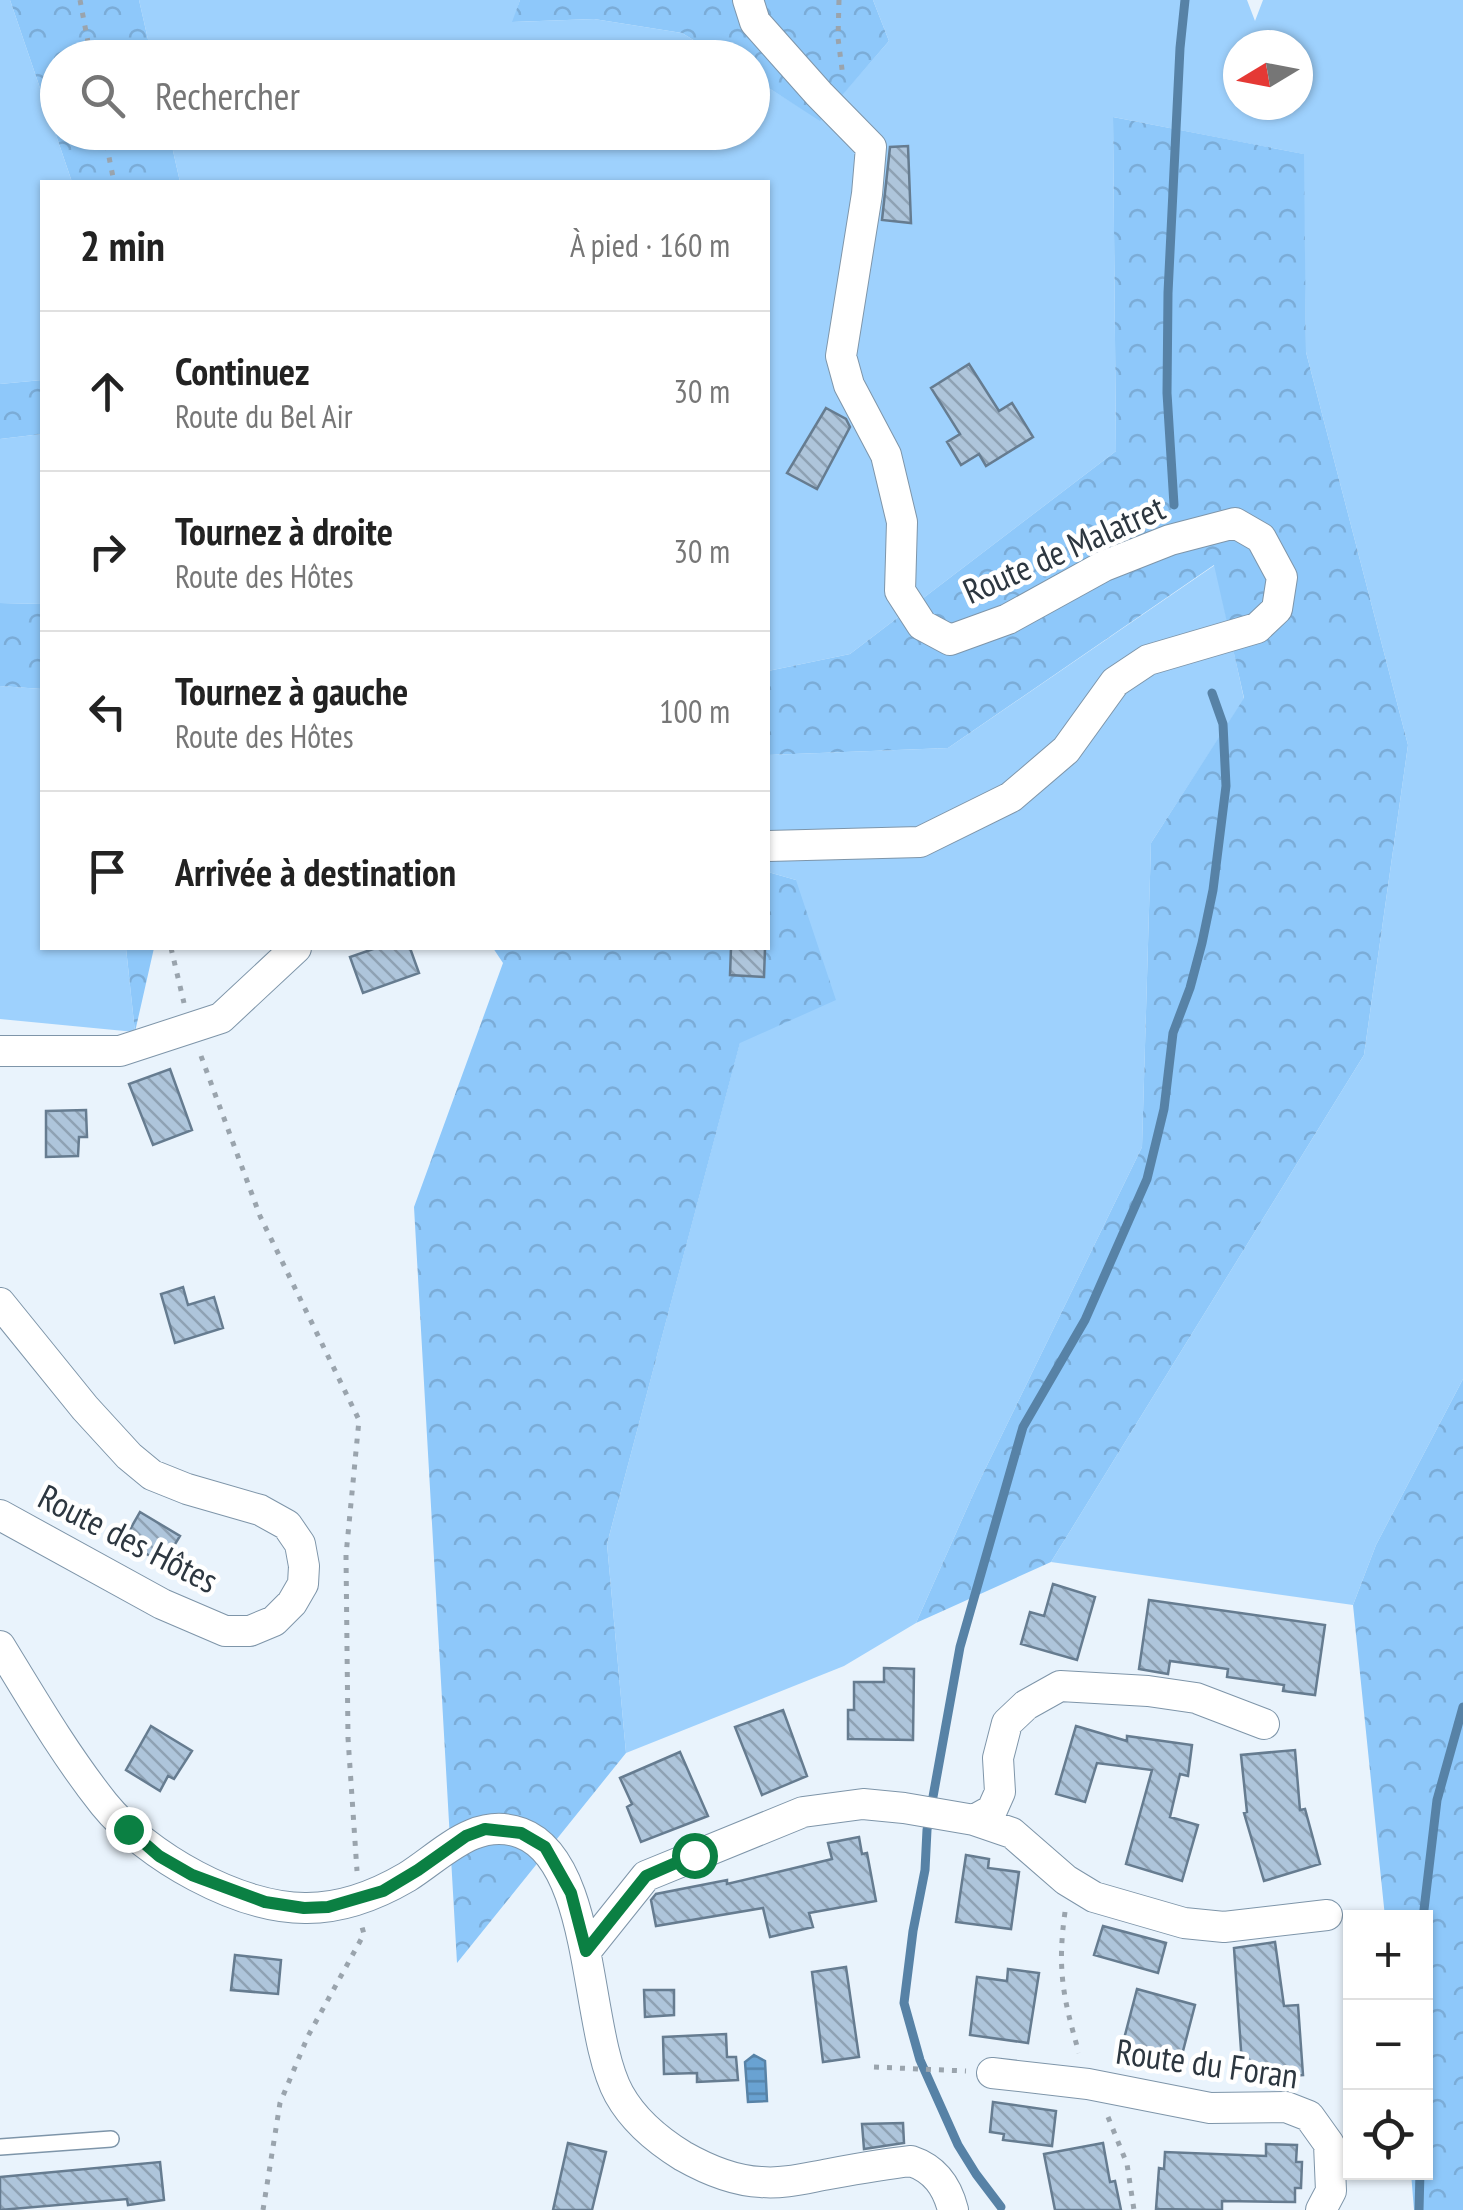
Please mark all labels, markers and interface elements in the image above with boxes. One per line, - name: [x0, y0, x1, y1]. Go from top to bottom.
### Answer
- north arrow: [1223, 30, 1313, 120]
- search box: [40, 40, 770, 150]
- icon: search: [75, 68, 130, 123]
- text: Rechercher: [155, 71, 300, 120]
- text: 2 min: [80, 218, 165, 273]
- text: À pied · 160 m: [570, 224, 730, 266]
- text: Continuez: [175, 346, 310, 395]
- icon: ahead: [80, 364, 135, 419]
- text: 30 m: [674, 370, 730, 412]
- text: Route du Bel Air: [175, 395, 352, 437]
- street label: Route de Malatret: [956, 484, 1172, 614]
- text: Tournez à droite: [175, 506, 393, 555]
- icon: right: [80, 524, 135, 579]
- text: 30 m: [674, 530, 730, 572]
- text: Route des Hôtes: [175, 555, 354, 597]
- text: Tournez à gauche: [175, 666, 408, 715]
- icon: left: [80, 684, 135, 739]
- text: 100 m: [659, 690, 730, 732]
- text: Route des Hôtes: [175, 715, 354, 757]
- icon: arrive: [80, 844, 135, 899]
- text: Arrivée à destination: [175, 847, 456, 896]
- street label: Route des Hôtes: [31, 1473, 226, 1603]
- route end: [106, 1807, 152, 1853]
- route start: [672, 1833, 718, 1879]
- map controls: [1343, 1910, 1433, 2180]
- button: +: [1343, 1910, 1433, 2000]
- button: −: [1343, 2000, 1433, 2090]
- street label: Route du Foran: [1113, 2027, 1301, 2099]
- button: locate: [1343, 2090, 1433, 2180]

